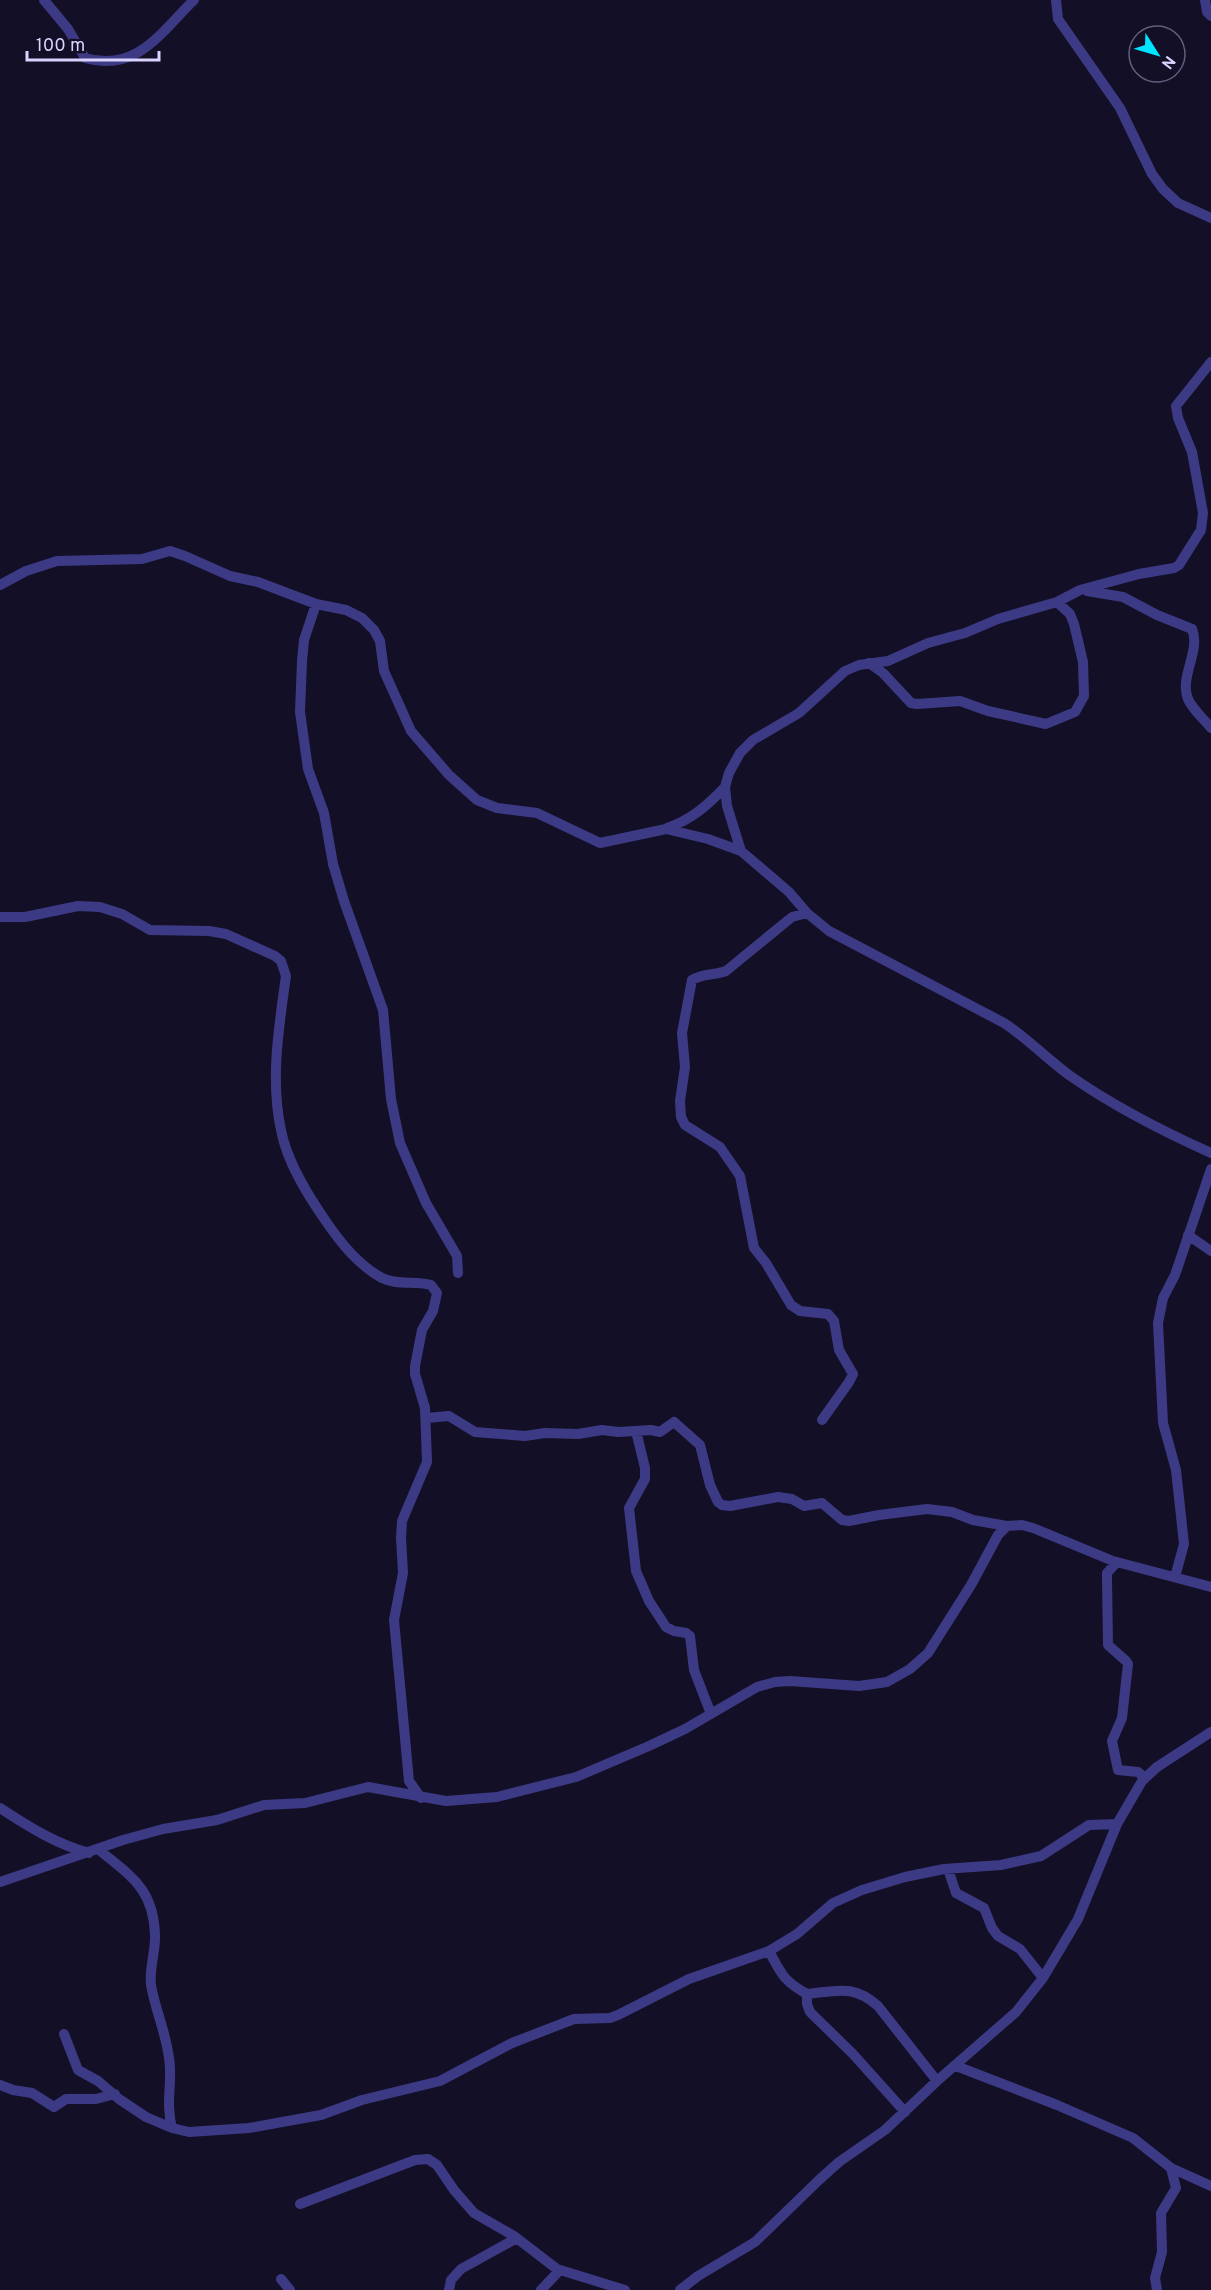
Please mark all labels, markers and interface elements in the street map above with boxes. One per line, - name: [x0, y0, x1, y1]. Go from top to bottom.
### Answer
- scale bar: [27, 24, 159, 62]
- north arrow: [1127, 24, 1187, 84]
- text: 100 m: [36, 35, 85, 58]
- text: N: [1156, 51, 1179, 72]

